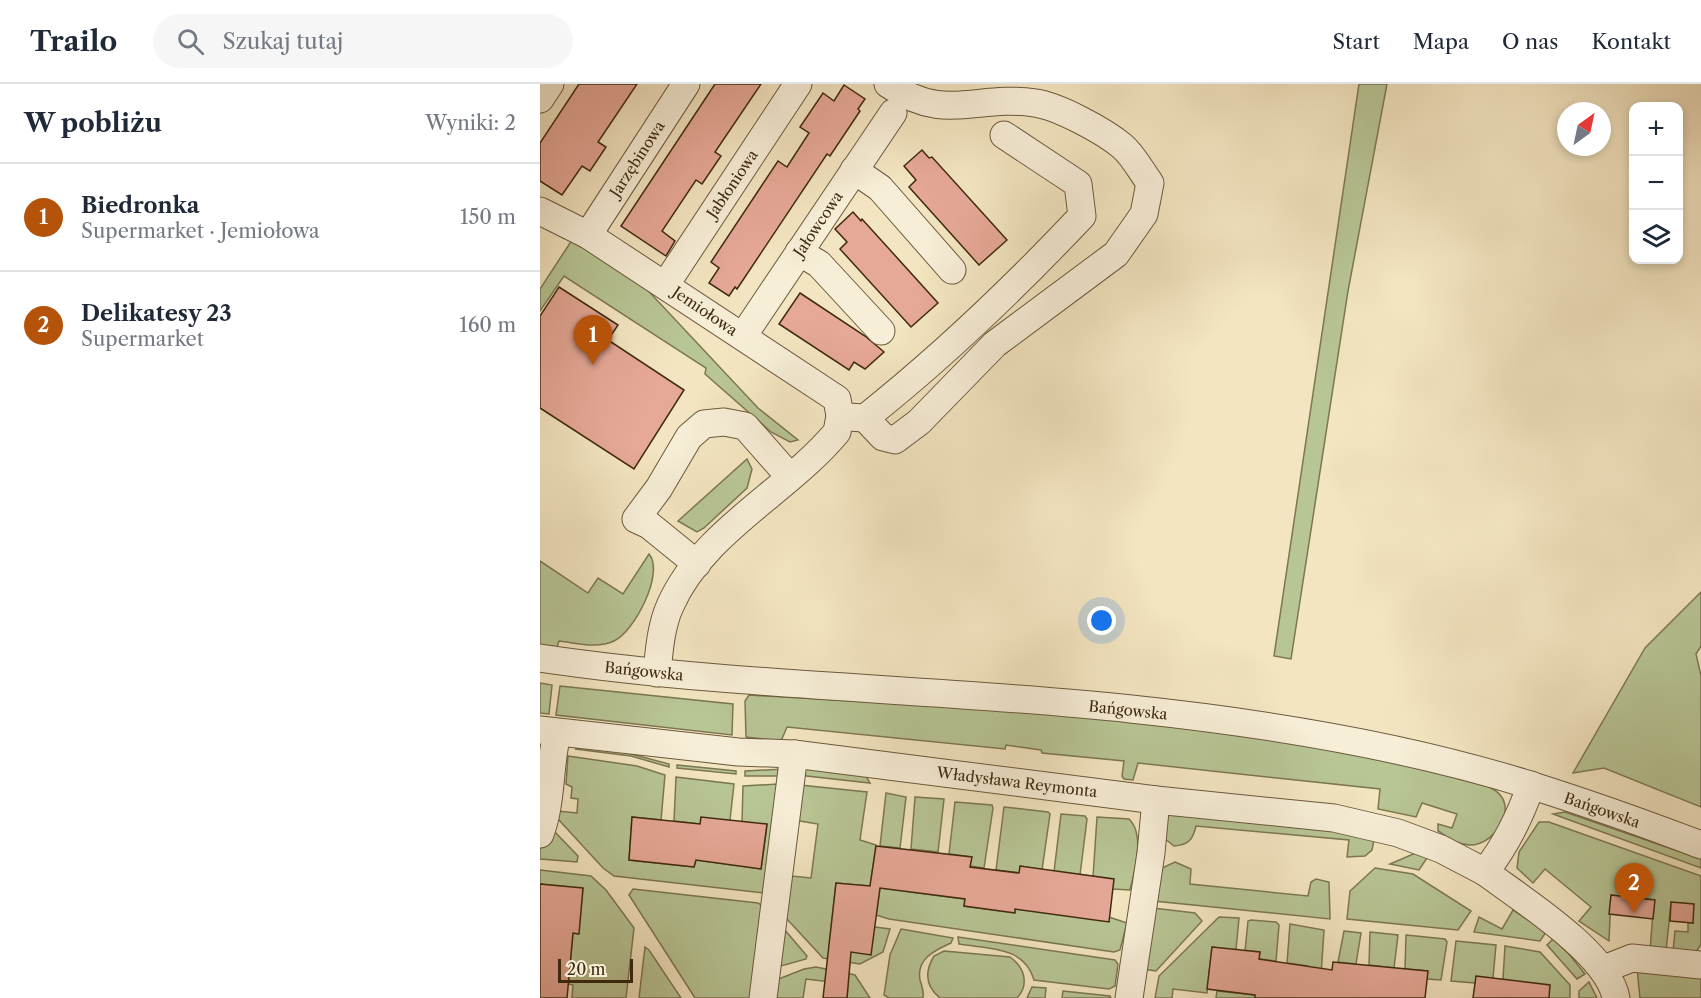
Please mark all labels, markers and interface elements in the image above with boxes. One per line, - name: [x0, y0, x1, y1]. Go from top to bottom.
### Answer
- search box: [153, 14, 573, 68]
- text: Trailo: [30, 24, 117, 58]
- icon: search: [174, 25, 207, 58]
- text: Szukaj tutaj: [222, 28, 343, 55]
- text: Start: [1332, 29, 1380, 54]
- text: Mapa: [1413, 29, 1469, 54]
- text: O nas: [1502, 29, 1558, 54]
- text: Kontakt: [1591, 29, 1671, 54]
- north arrow: [1557, 102, 1611, 156]
- map controls: [1629, 102, 1683, 264]
- button: +: [1629, 102, 1683, 156]
- text: W pobliżu: [24, 107, 162, 139]
- text: Wyniki: 2: [425, 111, 516, 135]
- street label: Jarzębinowa: [604, 117, 669, 202]
- street label: Jabłoniowa: [701, 146, 762, 223]
- button: −: [1629, 156, 1683, 210]
- street label: Jałowcowa: [788, 188, 847, 262]
- text: Biedronka: [81, 192, 200, 219]
- text: 1: [39, 205, 48, 229]
- text: 150 m: [460, 205, 516, 229]
- button: layers: [1629, 210, 1683, 264]
- text: Supermarket · Jemiołowa: [81, 219, 319, 243]
- street label: Jemiołowa: [667, 281, 741, 340]
- text: Delikatesy 23: [81, 300, 232, 327]
- text: 2: [38, 313, 49, 337]
- text: 160 m: [459, 313, 516, 337]
- pin: 1: [574, 316, 612, 365]
- text: Supermarket: [81, 327, 204, 351]
- your location: [1087, 606, 1116, 635]
- street label: Bańgowska: [604, 657, 684, 685]
- street label: Bańgowska: [1088, 696, 1168, 724]
- street label: Władysława Reymonta: [935, 763, 1098, 801]
- street label: Bańgowska: [1561, 788, 1643, 832]
- pin: 2: [1614, 864, 1654, 913]
- scale bar: [558, 956, 633, 984]
- text: 20 m: [567, 959, 606, 979]

